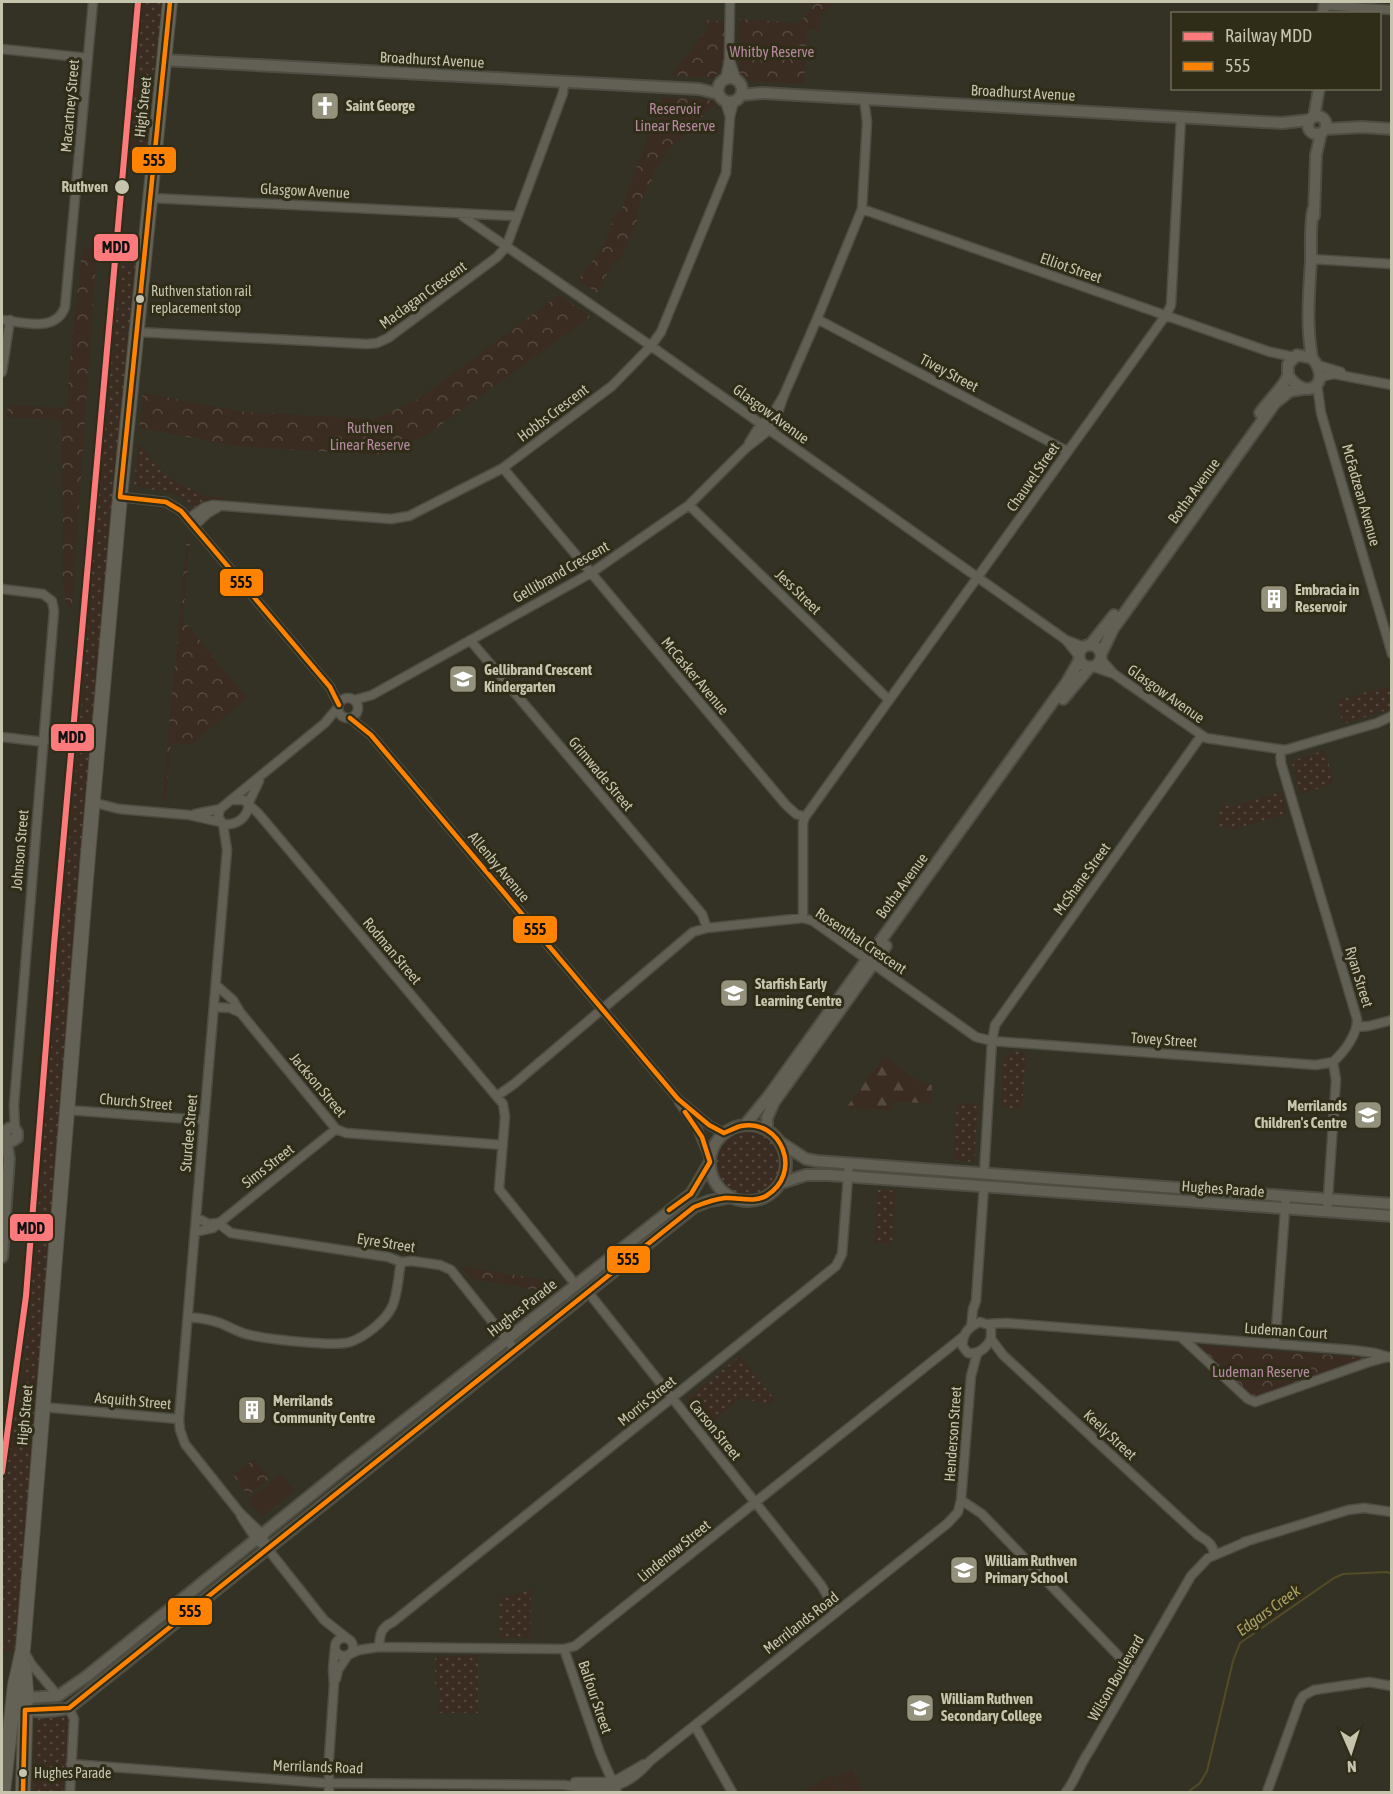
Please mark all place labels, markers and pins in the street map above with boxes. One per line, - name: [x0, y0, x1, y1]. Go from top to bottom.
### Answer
- church icon: Saint George: [309, 90, 341, 122]
- place label: Saint George: [346, 97, 415, 114]
- place label: Ruthven: [62, 178, 108, 195]
- marker: Ruthven: [113, 178, 131, 196]
- place label: Ruthven station rail replacement stop: [151, 283, 252, 316]
- marker: Ruthven station rail replacement stop: [134, 293, 146, 305]
- place label: Embracia in Reservoir: [1295, 581, 1359, 615]
- building icon: Embracia in Reservoir: [1258, 583, 1290, 615]
- place label: Gellibrand Crescent Kindergarten: [484, 661, 593, 695]
- school or university icon: Gellibrand Crescent Kindergarten: [447, 663, 479, 695]
- place label: Starfish Early Learning Centre: [755, 975, 842, 1009]
- school or university icon: Starfish Early Learning Centre: [718, 977, 750, 1009]
- place label: Merrilands Children's Centre: [1254, 1097, 1348, 1131]
- school or university icon: Merrilands Children's Centre: [1352, 1099, 1384, 1131]
- place label: Merrilands Community Centre: [273, 1392, 376, 1426]
- building icon: Merrilands Community Centre: [236, 1394, 268, 1426]
- place label: William Ruthven Primary School: [984, 1552, 1077, 1586]
- school or university icon: William Ruthven Primary School: [948, 1554, 980, 1586]
- place label: William Ruthven Secondary College: [940, 1690, 1042, 1724]
- school or university icon: William Ruthven Secondary College: [904, 1692, 936, 1724]
- place label: Hughes Parade: [34, 1765, 111, 1781]
- marker: Hughes Parade: [17, 1767, 29, 1779]

